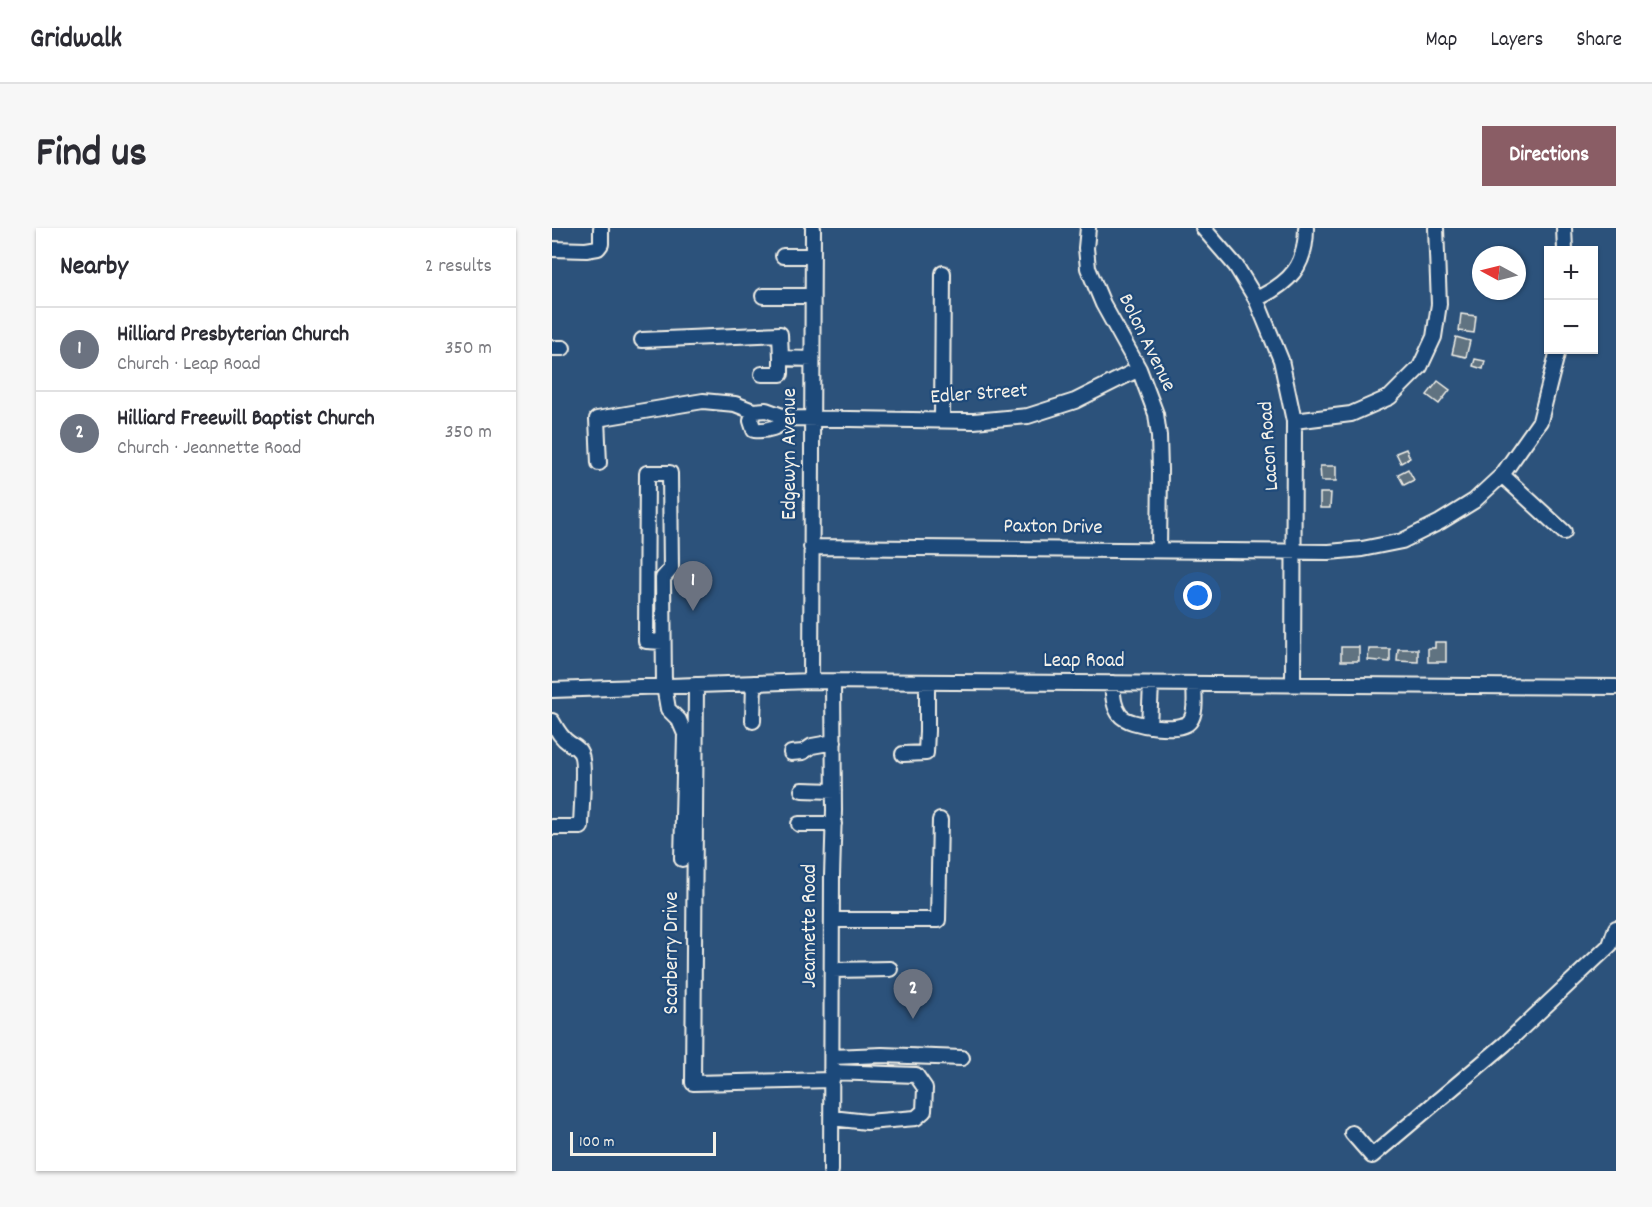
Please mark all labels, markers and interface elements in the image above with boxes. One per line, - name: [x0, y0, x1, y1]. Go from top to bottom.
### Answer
- text: Gridwalk: [30, 21, 122, 61]
- text: Map: [1426, 26, 1457, 56]
- text: Layers: [1490, 26, 1543, 56]
- text: Share: [1576, 26, 1622, 56]
- text: Find us: [36, 126, 147, 186]
- button: Directions: [1482, 126, 1616, 186]
- north arrow: [1472, 246, 1526, 300]
- map controls: [1544, 246, 1598, 354]
- button: +: [1544, 246, 1598, 300]
- text: Nearby: [60, 249, 128, 286]
- text: 2 results: [425, 253, 492, 281]
- street label: Bolon Avenue: [1109, 289, 1183, 397]
- button: −: [1544, 300, 1598, 354]
- text: Hilliard Presbyterian Church: [117, 320, 349, 351]
- text: 1: [77, 335, 82, 363]
- text: 350 m: [445, 335, 492, 363]
- text: Church · Leap Road: [117, 351, 261, 379]
- street label: Edler Street: [929, 377, 1029, 413]
- street label: Edgewyn Avenue: [776, 388, 806, 520]
- street label: Lacon Road: [1252, 400, 1288, 492]
- text: Hilliard Freewill Baptist Church: [117, 404, 375, 435]
- text: 2: [75, 419, 84, 447]
- text: 350 m: [445, 419, 492, 447]
- text: Church · Jeannette Road: [117, 435, 301, 463]
- street label: Paxton Drive: [1003, 512, 1103, 544]
- pin: 1: [674, 562, 712, 611]
- your location: [1183, 581, 1212, 610]
- street label: Leap Road: [1043, 647, 1125, 677]
- street label: Jeannette Road: [796, 864, 826, 988]
- street label: Scarberry Drive: [658, 891, 688, 1015]
- pin: 2: [894, 970, 932, 1019]
- scale bar: [570, 1129, 716, 1156]
- text: 100 m: [579, 1131, 615, 1154]

